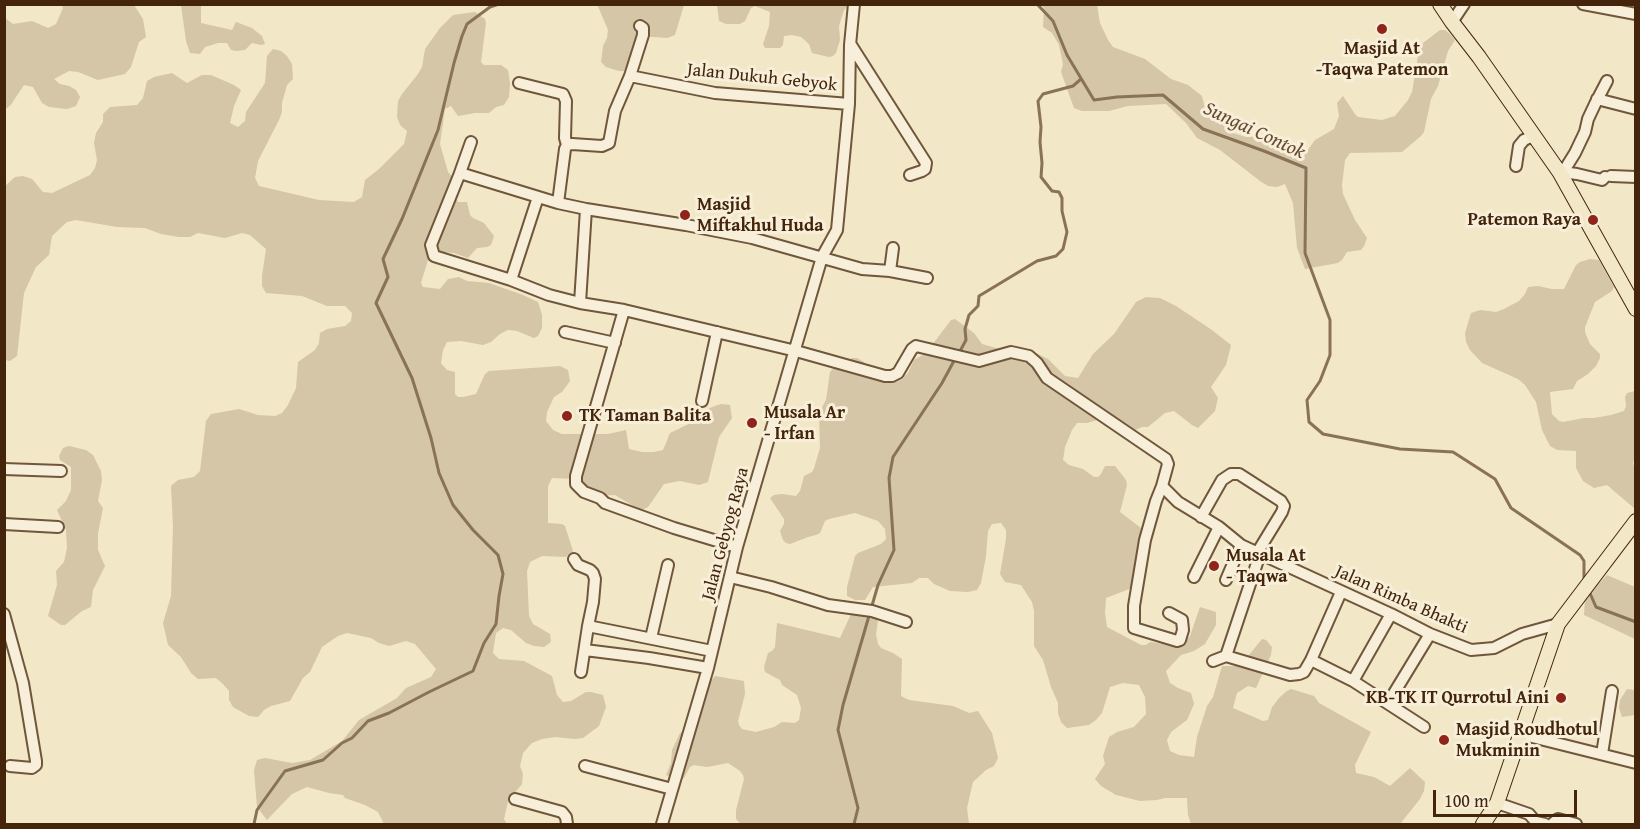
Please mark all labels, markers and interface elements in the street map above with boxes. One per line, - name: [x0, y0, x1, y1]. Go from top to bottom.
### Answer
- marker: Masjid At -Taqwa Patemon: [1375, 22, 1389, 36]
- place label: Masjid At -Taqwa Patemon: [1316, 38, 1448, 80]
- street label: Jalan Dukuh Gebyok: [686, 59, 838, 97]
- water label: Sungai Contok: [1199, 97, 1309, 165]
- place label: Masjid Miftakhul Huda: [697, 194, 823, 236]
- marker: Masjid Miftakhul Huda: [678, 208, 692, 222]
- place label: Patemon Raya: [1467, 209, 1581, 231]
- marker: Patemon Raya: [1586, 213, 1600, 227]
- place label: Musala Ar - Irfan: [764, 402, 845, 444]
- place label: TK Taman Balita: [579, 405, 711, 427]
- marker: TK Taman Balita: [560, 409, 574, 423]
- marker: Musala Ar - Irfan: [745, 416, 759, 430]
- street label: Jalan Gebyog Raya: [698, 465, 754, 603]
- place label: Musala At - Taqwa: [1226, 545, 1306, 588]
- marker: Musala At - Taqwa: [1207, 559, 1221, 573]
- street label: Jalan Rimba Bhakti: [1331, 561, 1471, 639]
- place label: KB-TK IT Qurrotul Aini: [1366, 687, 1549, 709]
- marker: KB-TK IT Qurrotul Aini: [1554, 691, 1568, 705]
- place label: Masjid Roudhotul Mukminin: [1456, 719, 1598, 762]
- marker: Masjid Roudhotul Mukminin: [1437, 733, 1451, 747]
- scale bar: [1436, 778, 1580, 816]
- text: 100 m: [1444, 787, 1489, 814]

